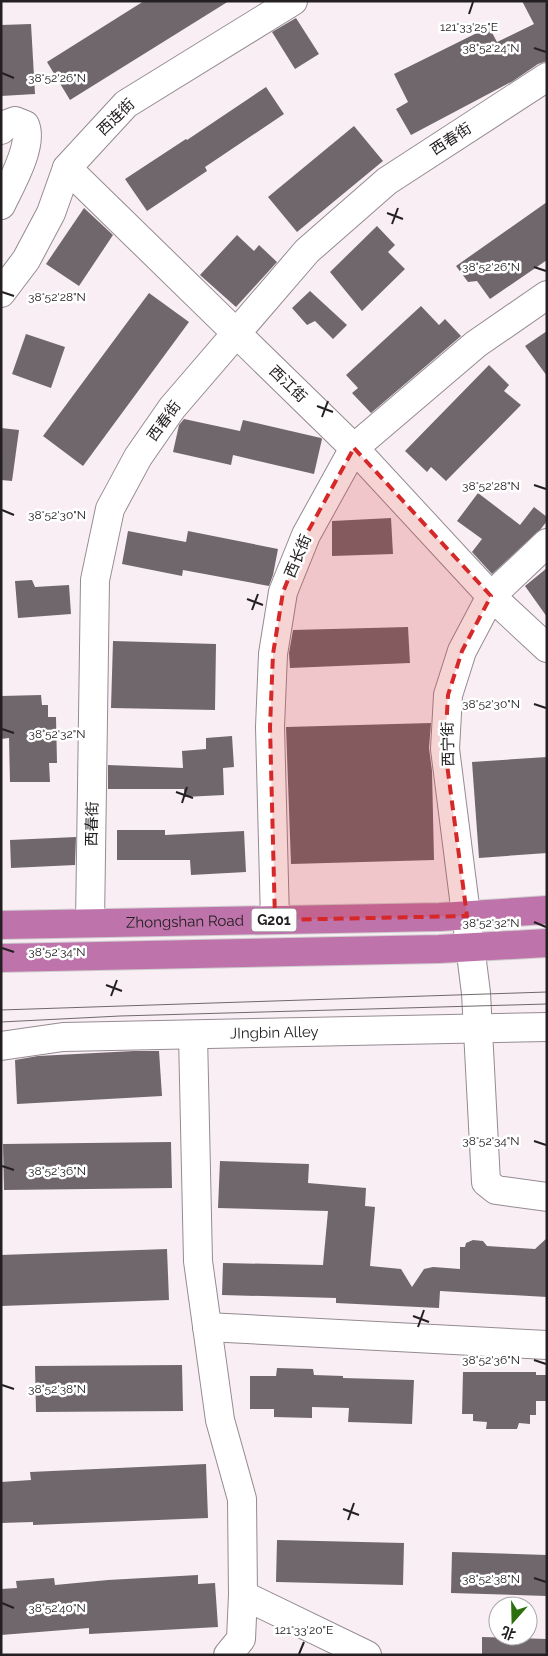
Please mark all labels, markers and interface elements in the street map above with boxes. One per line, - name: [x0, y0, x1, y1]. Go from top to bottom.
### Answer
- text: 121°33'25"E: [440, 20, 498, 34]
- text: 38°52'24"N: [462, 41, 520, 55]
- text: 38°52'26"N: [28, 71, 86, 85]
- street label: 西连街: [94, 95, 138, 139]
- street label: 西春街: [427, 119, 475, 159]
- text: 38°52'26"N: [462, 260, 520, 274]
- text: 38°52'28"N: [28, 290, 86, 304]
- street label: 西江街: [266, 362, 310, 406]
- street label: 西春街: [143, 398, 185, 444]
- text: 38°52'28"N: [462, 479, 520, 493]
- text: 38°52'30"N: [28, 508, 86, 522]
- street label: 西长街: [281, 532, 315, 580]
- text: 38°52'30"N: [462, 697, 520, 711]
- street label: 西宁街: [439, 721, 457, 767]
- text: 38°52'32"N: [29, 727, 86, 741]
- street label: 西春街: [83, 801, 101, 847]
- road number: G201: [252, 908, 296, 932]
- street label: Zhongshan Road: [126, 912, 244, 932]
- text: 38°52'32"N: [463, 916, 520, 930]
- text: 38°52'34"N: [28, 945, 86, 959]
- street label: JIngbin Alley: [230, 1023, 319, 1043]
- text: 38°52'34"N: [462, 1134, 520, 1148]
- text: 38°52'36"N: [28, 1164, 86, 1178]
- text: 38°52'36"N: [462, 1353, 520, 1367]
- text: 38°52'38"N: [28, 1382, 86, 1396]
- text: 38°52'38"N: [462, 1572, 520, 1586]
- north arrow: [488, 1596, 538, 1646]
- text: 38°52'40"N: [28, 1601, 86, 1615]
- text: 121°33'20"E: [275, 1623, 333, 1637]
- text: 北: [499, 1623, 518, 1643]

